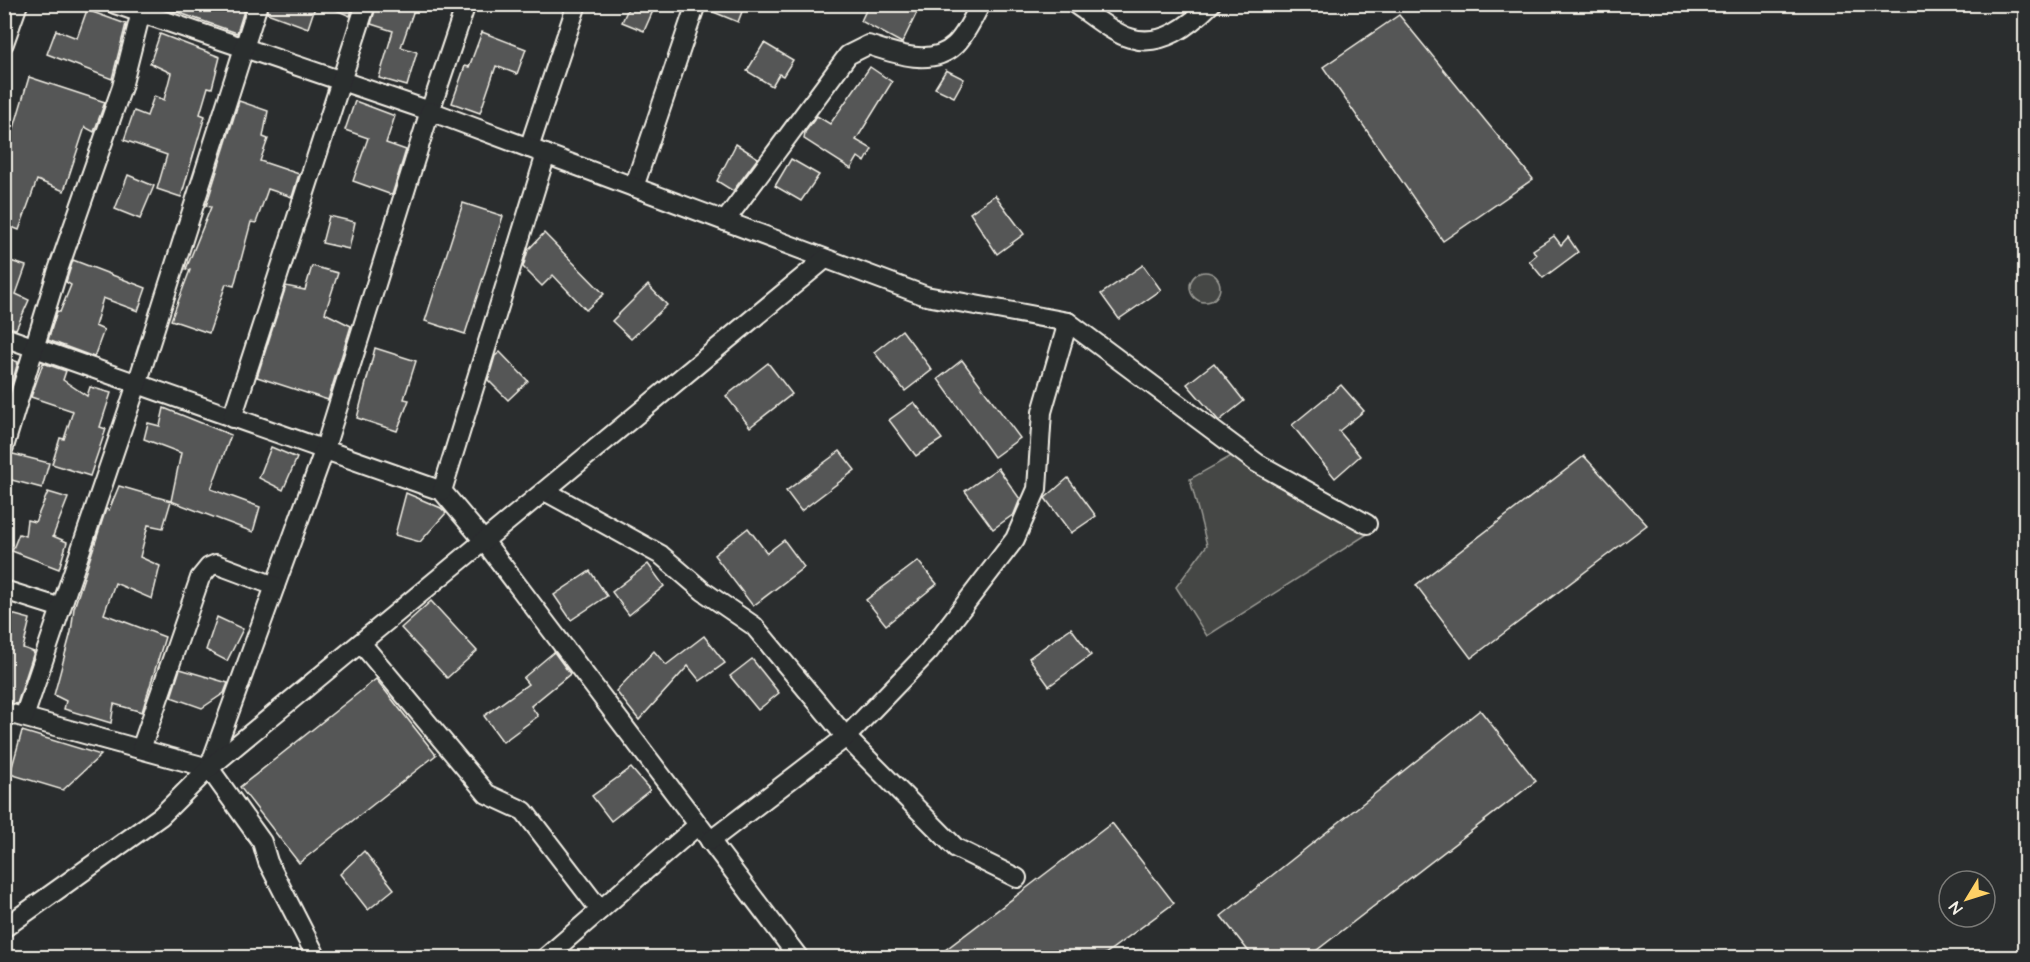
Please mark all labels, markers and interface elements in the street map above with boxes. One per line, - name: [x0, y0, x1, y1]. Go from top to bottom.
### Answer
- north arrow: [1937, 869, 1997, 929]
- text: N: [1944, 897, 1968, 918]

